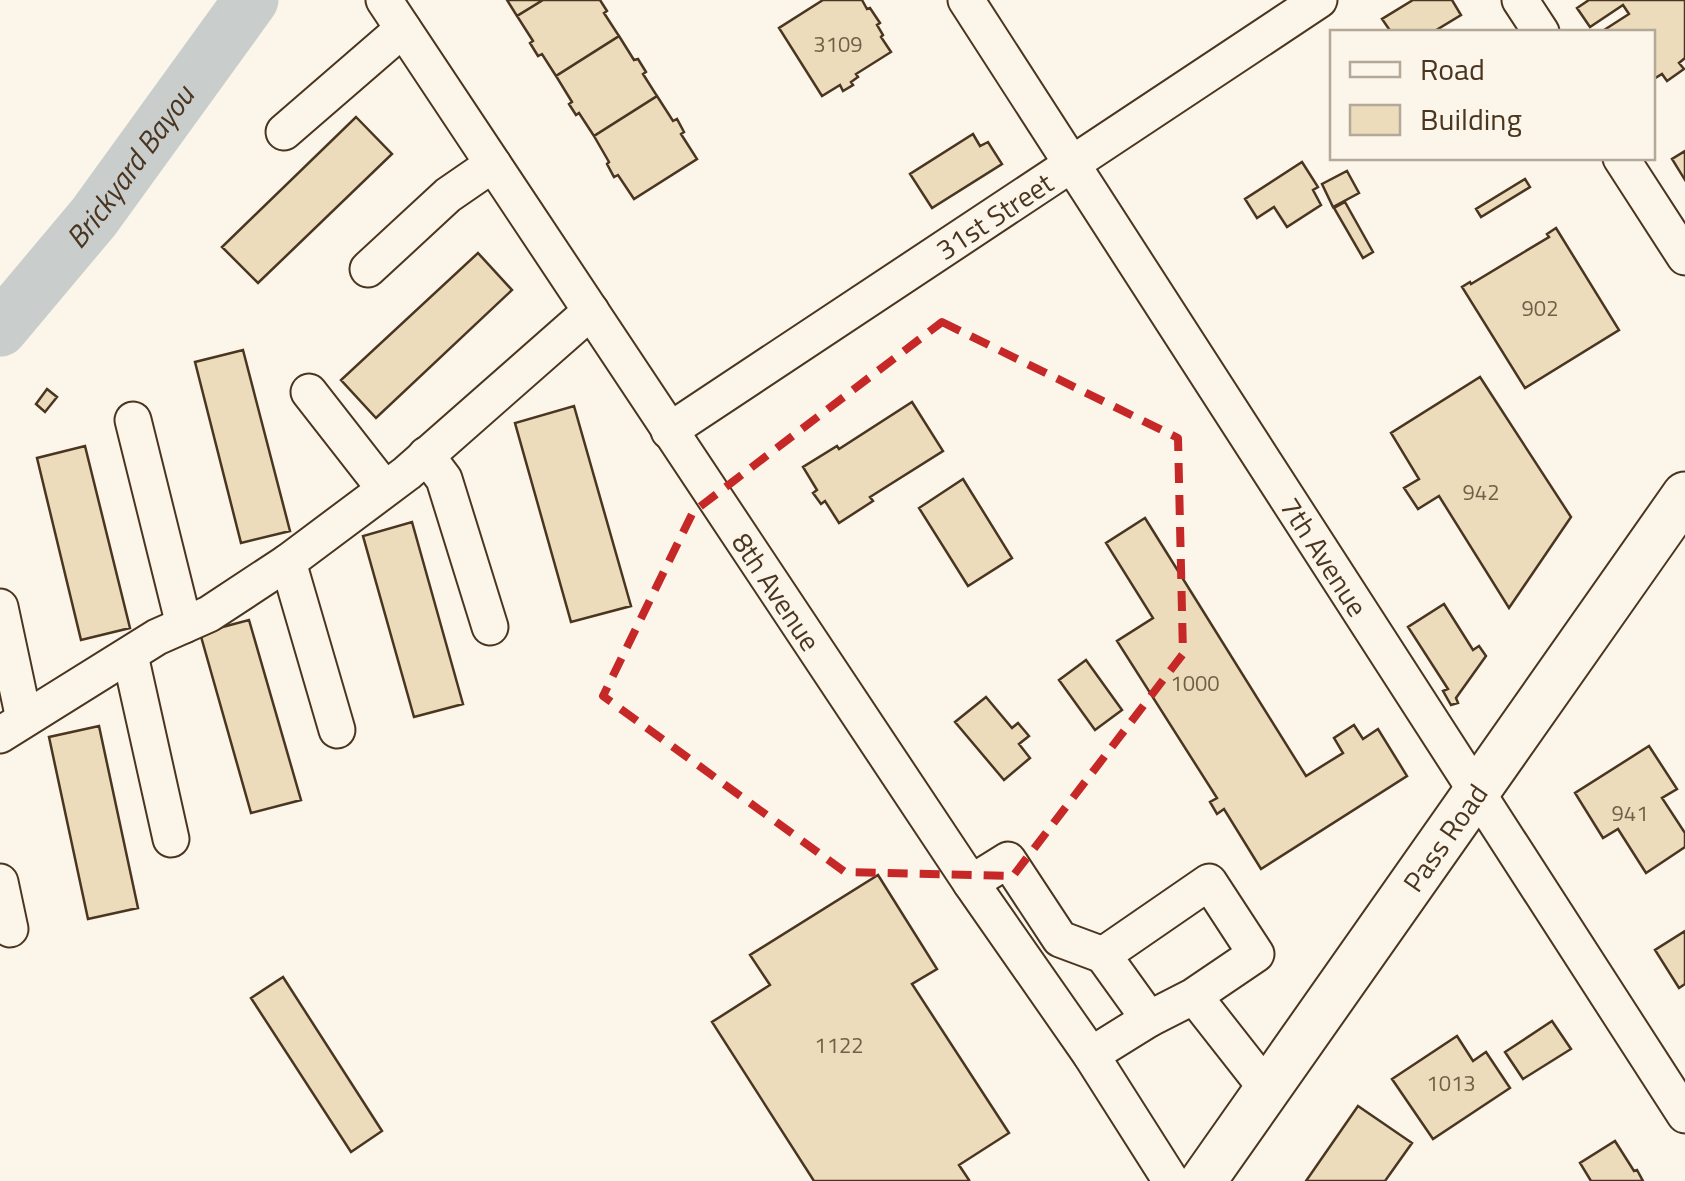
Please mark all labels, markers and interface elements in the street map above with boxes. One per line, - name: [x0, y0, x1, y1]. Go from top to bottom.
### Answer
- house number: 3109: [813, 27, 863, 61]
- legend: [1330, 30, 1655, 160]
- text: Road: [1420, 46, 1485, 92]
- water label: Brickyard Bayou: [54, 74, 207, 258]
- text: Building: [1420, 96, 1522, 142]
- street label: 31st Street: [927, 161, 1061, 270]
- house number: 902: [1522, 291, 1558, 325]
- house number: 942: [1463, 475, 1499, 509]
- street label: 7th Avenue: [1270, 488, 1379, 624]
- street label: 8th Avenue: [722, 523, 832, 659]
- house number: 1000: [1170, 666, 1220, 700]
- street label: Pass Road: [1391, 775, 1498, 900]
- house number: 941: [1612, 796, 1648, 830]
- house number: 1122: [814, 1028, 864, 1062]
- house number: 1013: [1426, 1066, 1476, 1100]

